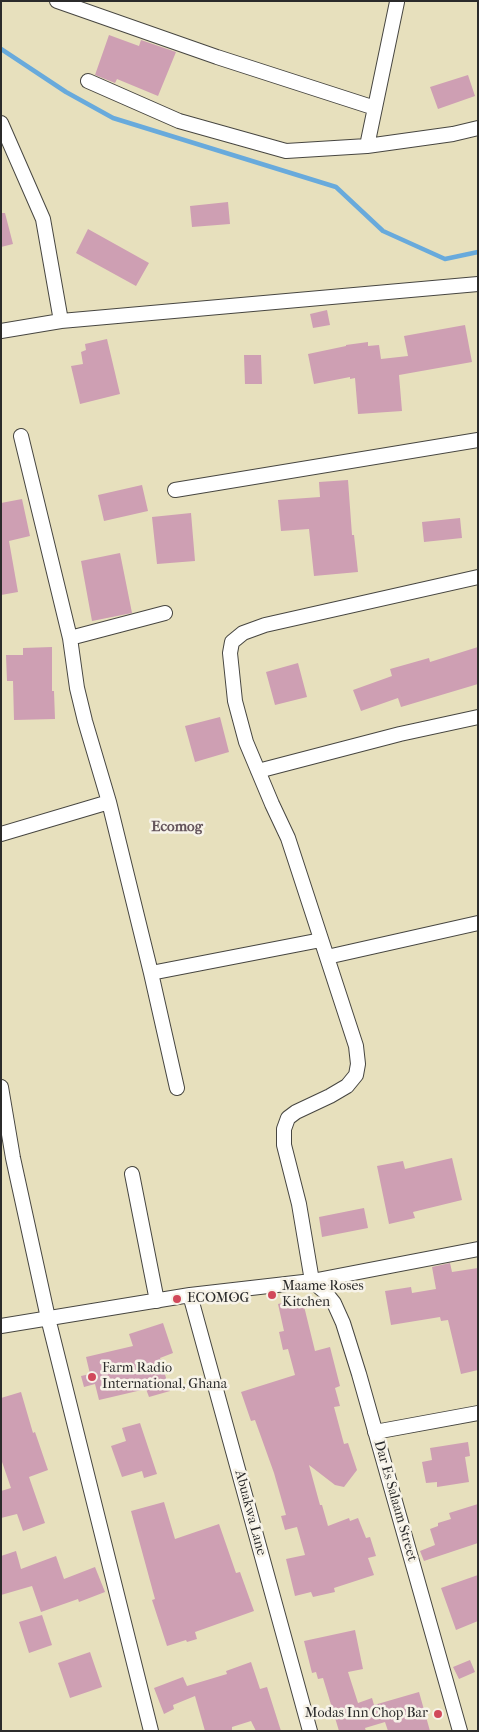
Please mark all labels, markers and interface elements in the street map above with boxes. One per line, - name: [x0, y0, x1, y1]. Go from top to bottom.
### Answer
- district label: Ecomog: [151, 818, 203, 836]
- place label: Maame Roses Kitchen: [282, 1279, 364, 1311]
- marker: Maame Roses Kitchen: [266, 1289, 278, 1301]
- place label: ECOMOG: [187, 1291, 250, 1307]
- marker: ECOMOG: [171, 1293, 183, 1305]
- place label: Farm Radio International, Ghana: [102, 1361, 227, 1394]
- marker: Farm Radio International, Ghana: [86, 1371, 98, 1383]
- street label: Dar Es Salaam Street: [370, 1439, 420, 1563]
- street label: Abuakwa Lane: [231, 1469, 269, 1557]
- place label: Modas Inn Chop Bar: [305, 1706, 428, 1722]
- marker: Modas Inn Chop Bar: [432, 1708, 444, 1720]

